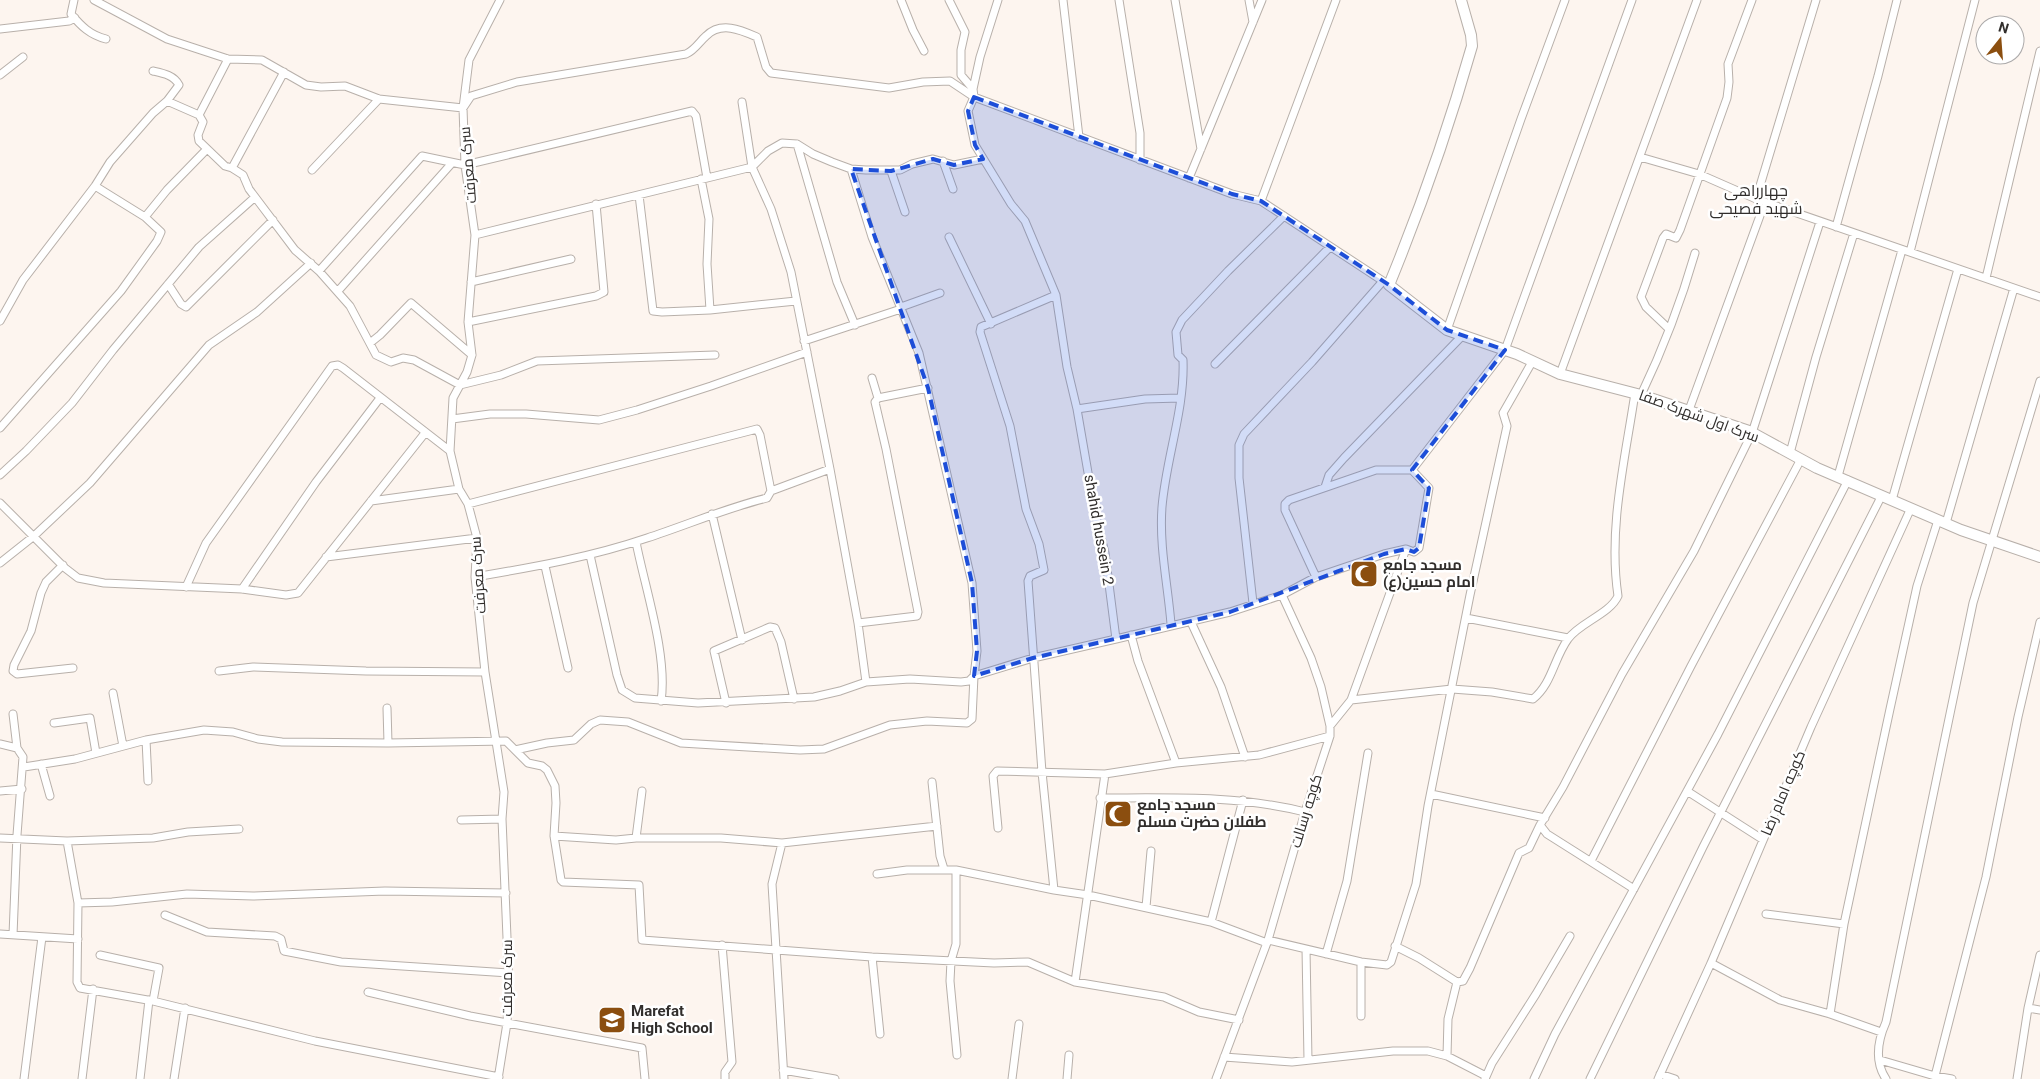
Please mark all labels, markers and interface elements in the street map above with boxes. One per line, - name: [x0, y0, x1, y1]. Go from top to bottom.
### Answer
- north arrow: [1975, 15, 2025, 65]
- text: N: [1997, 18, 2011, 37]
- street label: سرک معرفت: [456, 126, 480, 204]
- district label: چهارراهی شهید فصیحی: [1710, 181, 1802, 219]
- street label: سرک اول شهرک صفا: [1636, 386, 1762, 447]
- street label: shahid hussein 2: [1080, 473, 1118, 587]
- street label: سرک معرفت: [466, 536, 490, 614]
- place label: مسجد جامع امام حسین(ع): [1383, 556, 1476, 592]
- mosque icon: مسجد جامع امام حسین(ع): [1349, 559, 1379, 589]
- street label: کوچه امام رضا: [1757, 748, 1810, 839]
- street label: کوچه رسالت: [1286, 772, 1327, 850]
- place label: مسجد جامع طفلان حضرت مسلم: [1137, 796, 1267, 832]
- mosque icon: مسجد جامع طفلان حضرت مسلم: [1103, 799, 1133, 829]
- street label: سرک معرفت: [498, 939, 516, 1017]
- place label: Marefat High School: [631, 1002, 713, 1037]
- school or university icon: Marefat High School: [597, 1005, 627, 1035]

